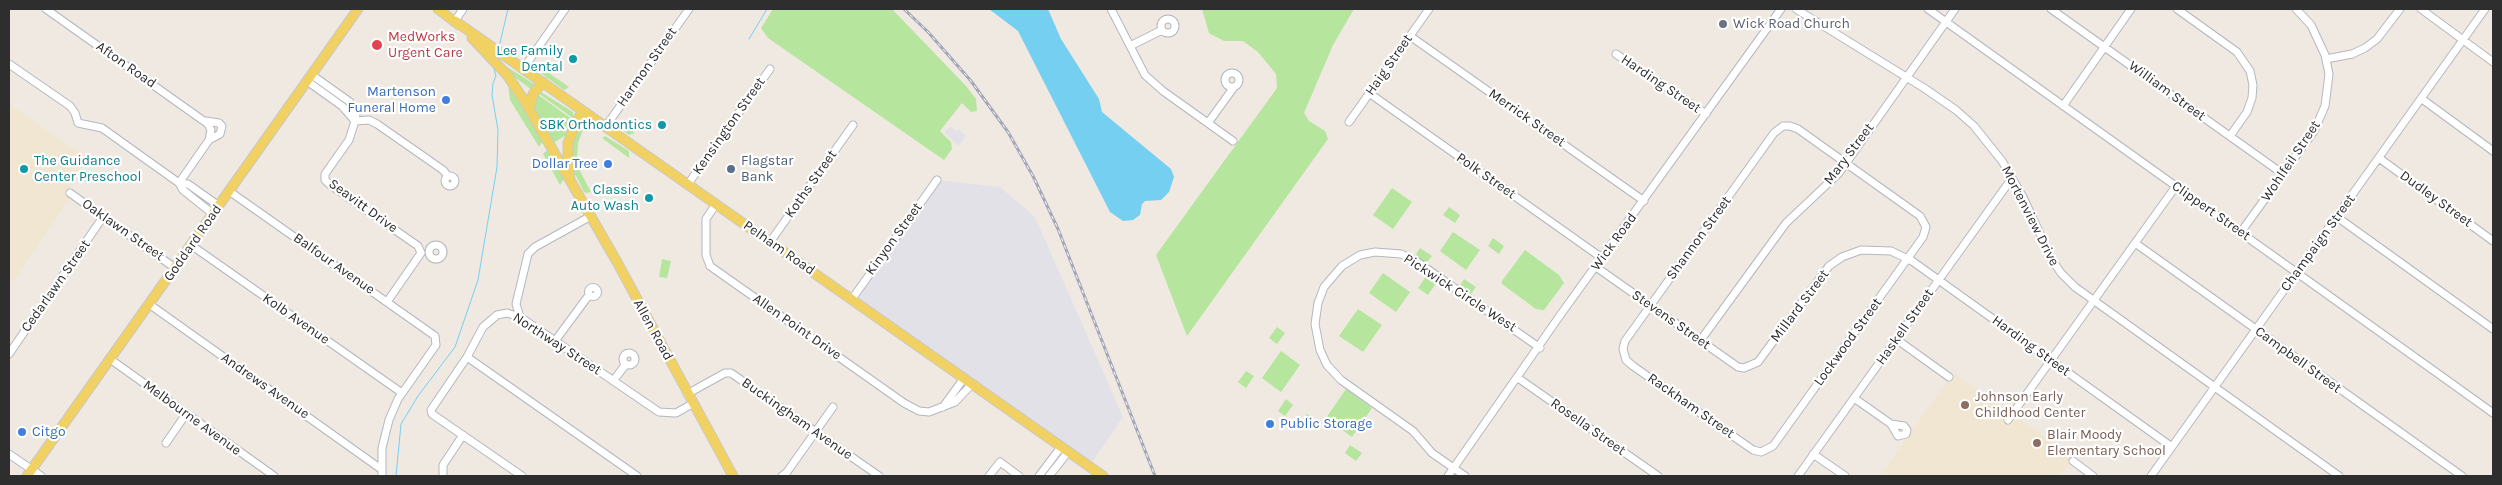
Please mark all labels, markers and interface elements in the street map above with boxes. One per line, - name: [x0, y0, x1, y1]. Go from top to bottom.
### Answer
- place label: Wick Road Church: [1733, 16, 1850, 32]
- marker: Wick Road Church: [1717, 18, 1729, 30]
- street label: Harmon Street: [613, 24, 681, 110]
- place label: MedWorks Urgent Care: [388, 29, 463, 62]
- street label: Haig Street: [1362, 31, 1416, 99]
- street label: Afton Road: [93, 38, 159, 92]
- marker: MedWorks Urgent Care: [370, 38, 384, 52]
- place label: Lee Family Dental: [496, 43, 563, 75]
- street label: Harding Street: [1618, 51, 1704, 117]
- marker: Lee Family Dental: [567, 53, 579, 65]
- street label: William Street: [2125, 57, 2209, 125]
- street label: Kensington Street: [689, 74, 769, 178]
- place label: Martenson Funeral Home: [348, 84, 436, 116]
- street label: Merrick Street: [1485, 85, 1569, 151]
- marker: Martenson Funeral Home: [440, 94, 452, 106]
- place label: SBK Orthodontics: [539, 117, 652, 133]
- street label: Wohlfeil Street: [2258, 117, 2324, 205]
- marker: SBK Orthodontics: [656, 119, 668, 131]
- street label: Mary Street: [1820, 120, 1878, 188]
- street label: Koths Street: [781, 147, 841, 221]
- street label: Polk Street: [1453, 149, 1519, 203]
- place label: The Guidance Center Preschool: [34, 153, 141, 186]
- place label: Flagstar Bank: [741, 153, 793, 186]
- place label: Dollar Tree: [532, 156, 598, 172]
- marker: Dollar Tree: [602, 158, 614, 170]
- marker: The Guidance Center Preschool: [18, 163, 30, 175]
- marker: Flagstar Bank: [725, 163, 737, 175]
- street label: Mortenview Drive: [1998, 163, 2062, 269]
- street label: Dudley Street: [2397, 167, 2475, 231]
- street label: Seavitt Drive: [325, 175, 401, 237]
- street label: Clippert Street: [2168, 178, 2254, 244]
- place label: Classic Auto Wash: [571, 182, 639, 214]
- street label: Champaign Street: [2277, 191, 2359, 295]
- marker: Classic Auto Wash: [643, 192, 655, 204]
- street label: Shannon Street: [1663, 193, 1735, 283]
- street label: Oaklawn Street: [79, 195, 167, 265]
- street label: Kinyon Street: [862, 199, 926, 279]
- street label: Goddard Road: [160, 201, 226, 285]
- street label: Wick Road: [1587, 210, 1641, 274]
- street label: Pelham Road: [740, 217, 818, 279]
- street label: Balfour Avenue: [290, 230, 378, 298]
- street label: Cedarlawn Street: [18, 237, 94, 335]
- street label: Pickwick Circle West: [1400, 250, 1520, 336]
- street label: Millard Street: [1767, 266, 1833, 346]
- street label: Haskell Street: [1873, 286, 1937, 368]
- street label: Stevens Street: [1628, 287, 1714, 353]
- street label: Kolb Avenue: [259, 290, 333, 348]
- street label: Allen Point Drive: [750, 290, 844, 364]
- street label: Lockwood Street: [1810, 295, 1886, 389]
- street label: Allen Road: [629, 297, 677, 363]
- street label: Northway Street: [510, 309, 604, 379]
- street label: Harding Street: [1989, 312, 2073, 380]
- street label: Campbell Street: [2252, 323, 2344, 397]
- street label: Andrews Avenue: [218, 349, 312, 423]
- street label: Rackham Street: [1644, 370, 1738, 442]
- street label: Buckingham Avenue: [738, 374, 856, 464]
- street label: Melbourne Avenue: [140, 377, 244, 459]
- place label: Johnson Early Childhood Center: [1975, 389, 2086, 422]
- street label: Rosella Street: [1547, 395, 1629, 459]
- marker: Johnson Early Childhood Center: [1959, 399, 1971, 411]
- place label: Public Storage: [1280, 416, 1372, 432]
- marker: Public Storage: [1264, 418, 1276, 430]
- place label: Citgo: [32, 424, 66, 440]
- marker: Citgo: [16, 426, 28, 438]
- place label: Blair Moody Elementary School: [2047, 427, 2166, 460]
- marker: Blair Moody Elementary School: [2031, 437, 2043, 449]

